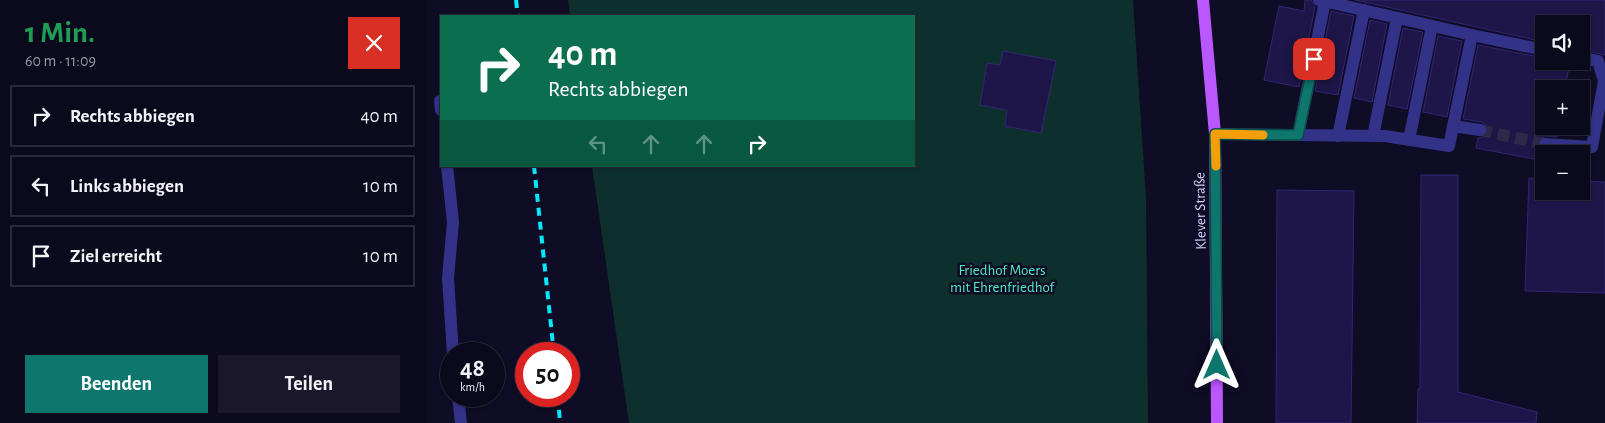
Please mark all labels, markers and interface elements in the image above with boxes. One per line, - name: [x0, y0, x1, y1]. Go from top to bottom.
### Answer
- map controls: [1535, 15, 1590, 200]
- button: sound: [1535, 15, 1590, 70]
- button: close: [348, 17, 400, 69]
- text: 1 Min.: [25, 18, 95, 48]
- icon: right: [465, 35, 530, 100]
- text: 40 m: [548, 37, 617, 72]
- pin: [1293, 38, 1335, 80]
- icon: arrive: [1300, 45, 1328, 73]
- text: 60 m · 11:09: [25, 53, 96, 69]
- text: Rechts abbiegen: [548, 78, 689, 100]
- button: +: [1535, 80, 1590, 135]
- icon: right: [27, 102, 55, 130]
- text: Rechts abbiegen: [70, 107, 195, 126]
- text: 40 m: [360, 107, 398, 126]
- icon: left: [584, 130, 612, 158]
- icon: ahead: [637, 130, 665, 158]
- icon: ahead: [690, 130, 718, 158]
- icon: right: [743, 130, 771, 158]
- button: −: [1535, 145, 1590, 200]
- icon: left: [27, 172, 55, 200]
- street label: Klever Straße: [1192, 172, 1209, 250]
- text: Links abbiegen: [70, 177, 184, 196]
- text: 10 m: [363, 177, 398, 196]
- icon: arrive: [27, 242, 55, 270]
- text: Ziel erreicht: [70, 247, 162, 266]
- text: 10 m: [363, 247, 398, 266]
- park label: Friedhof Moers mit Ehrenfriedhof: [950, 263, 1056, 295]
- position arrow: [1190, 338, 1242, 390]
- speed limit sign: 50: [515, 342, 580, 407]
- button: Beenden: [25, 355, 208, 413]
- button: Teilen: [218, 355, 400, 413]
- text: 48: [460, 356, 485, 381]
- text: km/h: [460, 381, 485, 393]

